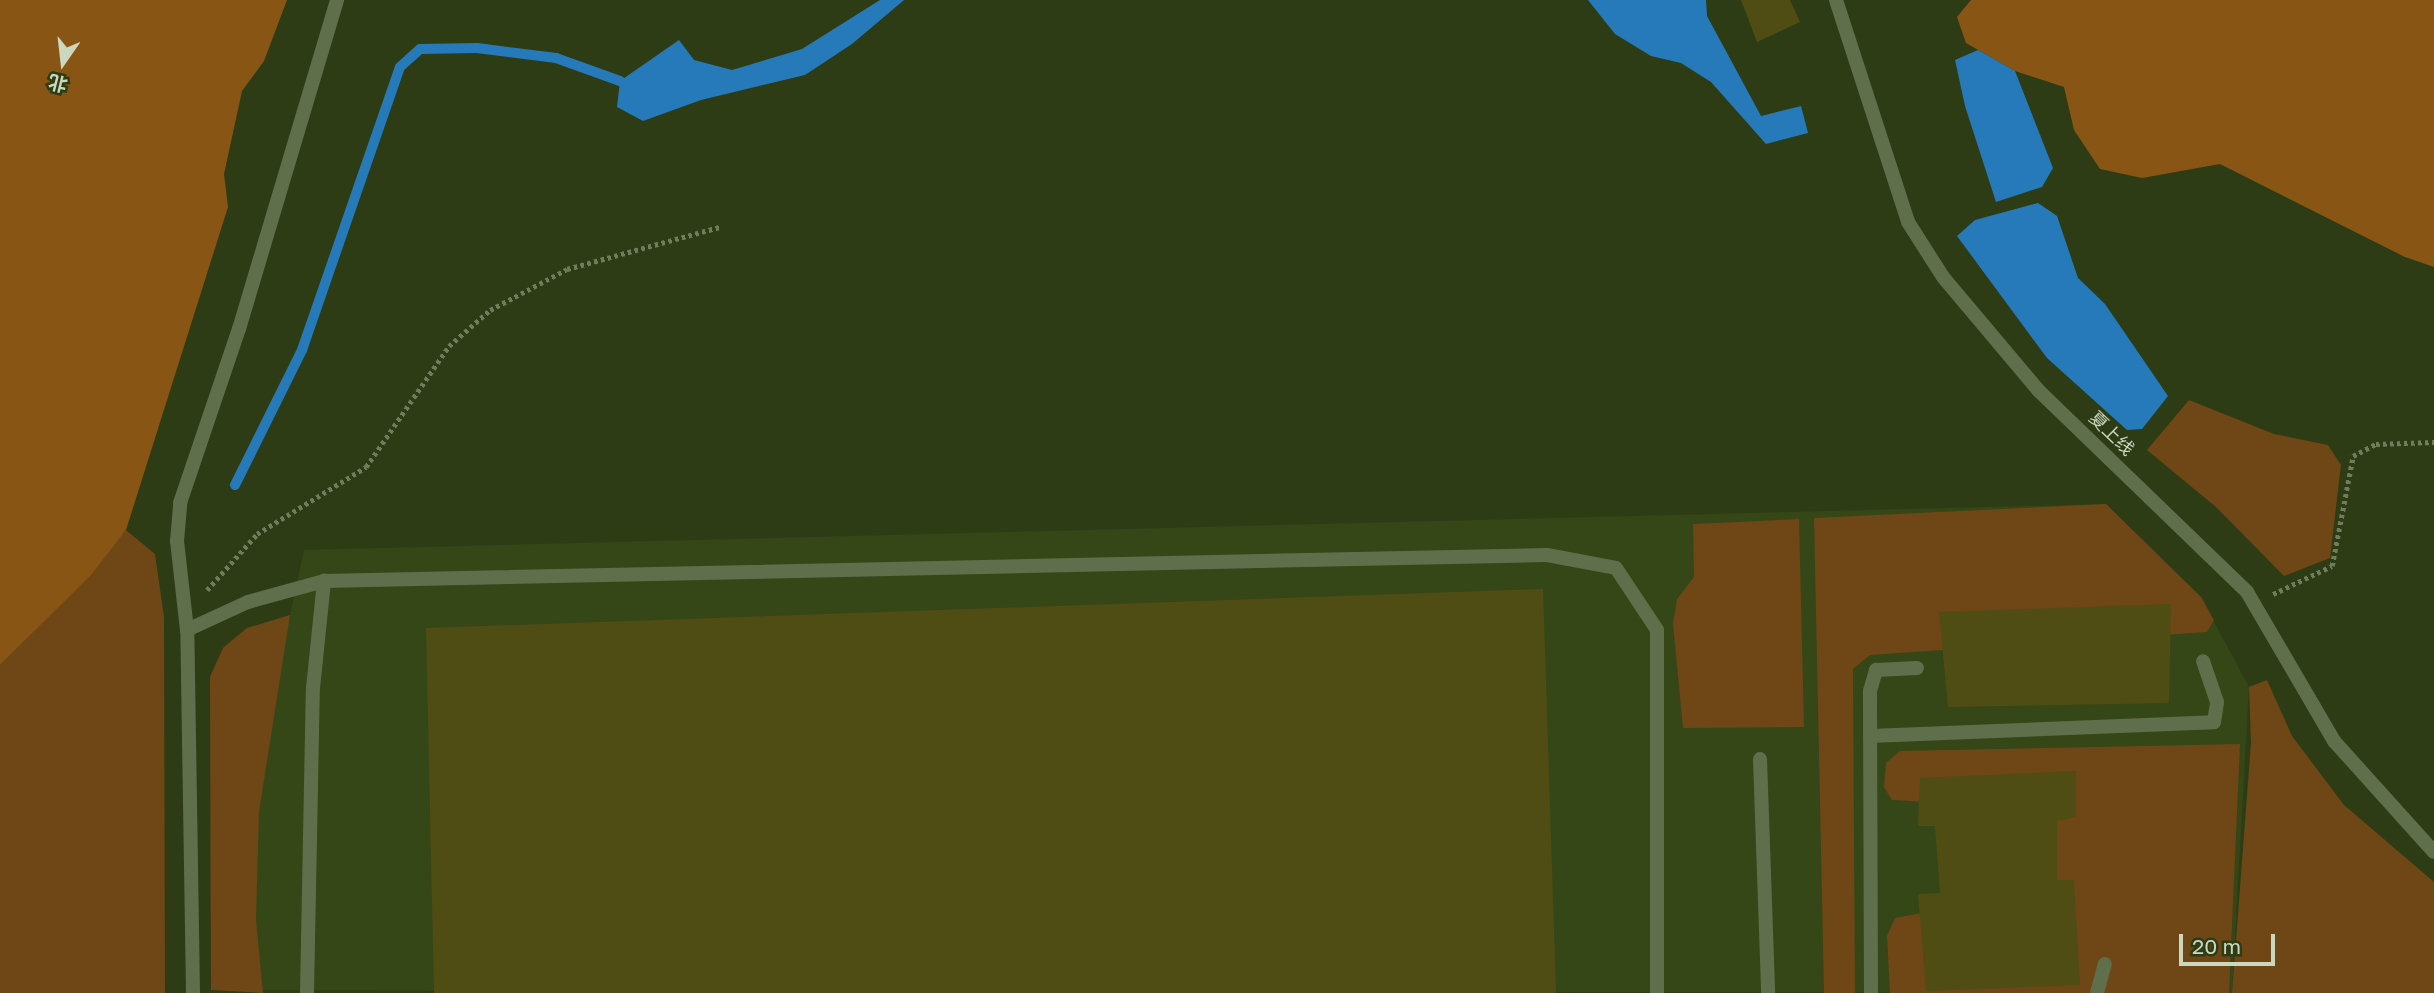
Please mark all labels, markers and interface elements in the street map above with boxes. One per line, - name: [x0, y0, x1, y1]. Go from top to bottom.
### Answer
- north arrow: [28, 28, 98, 98]
- text: 北: [46, 70, 70, 97]
- street label: 夏上线: [2085, 406, 2139, 460]
- scale bar: [2182, 920, 2278, 964]
- text: 20 m: [2192, 933, 2241, 959]

